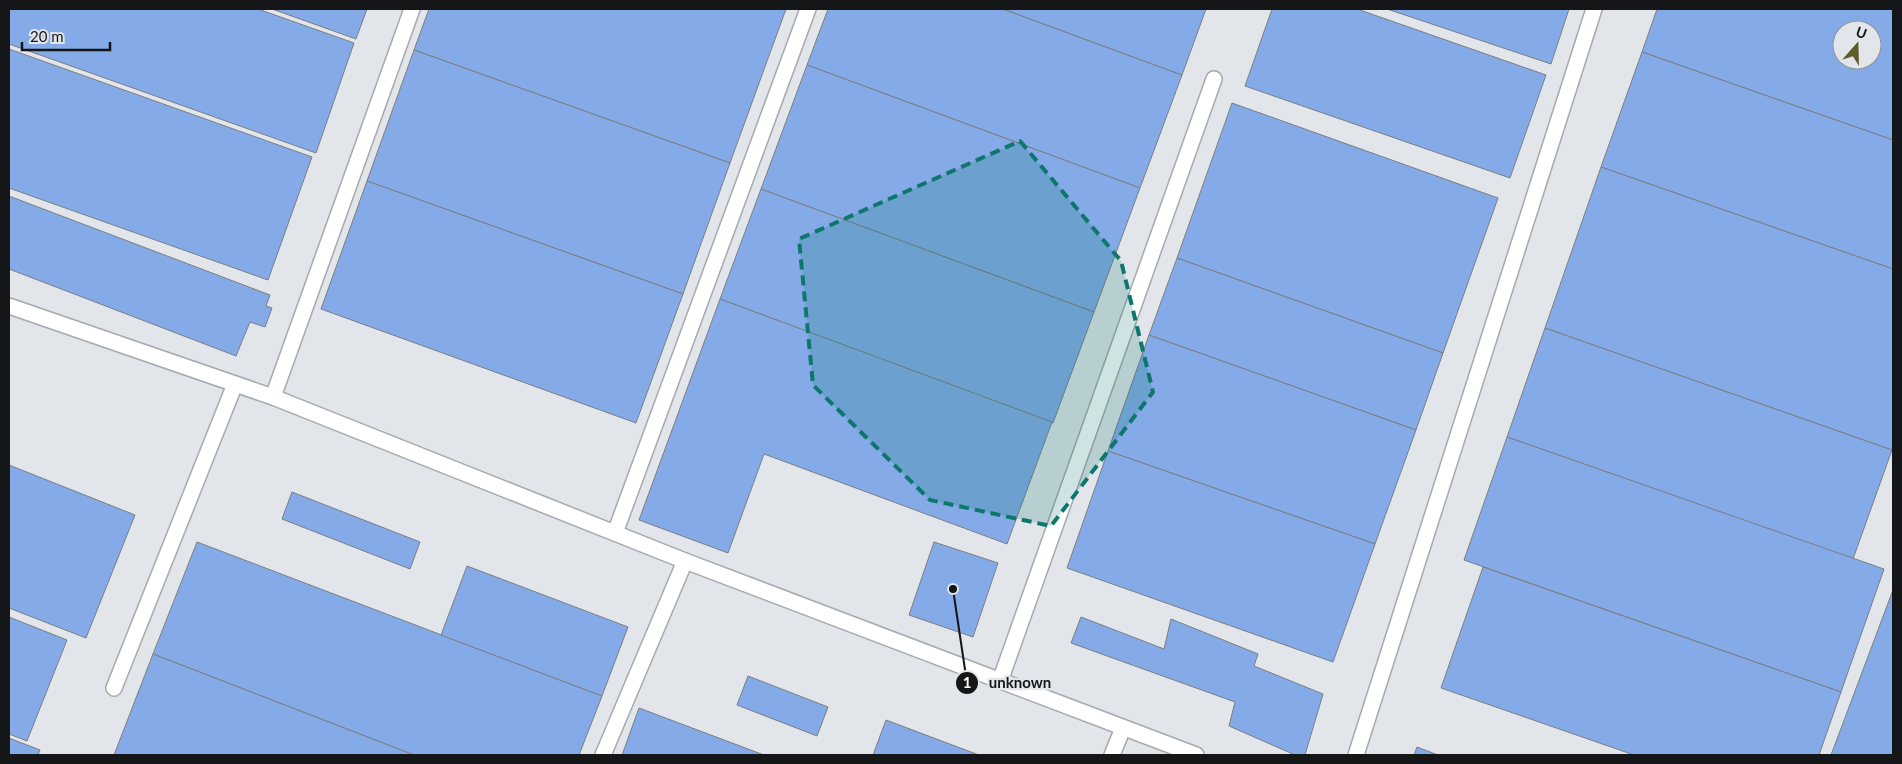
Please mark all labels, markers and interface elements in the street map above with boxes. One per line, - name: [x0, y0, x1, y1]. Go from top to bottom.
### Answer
- scale bar: [22, 20, 110, 52]
- north arrow: [1832, 20, 1882, 70]
- text: U: [1854, 23, 1869, 42]
- text: 20 m: [30, 27, 64, 45]
- callout: unknown: [954, 668, 1062, 698]
- text: 1: [963, 673, 971, 691]
- text: unknown: [989, 673, 1051, 691]

